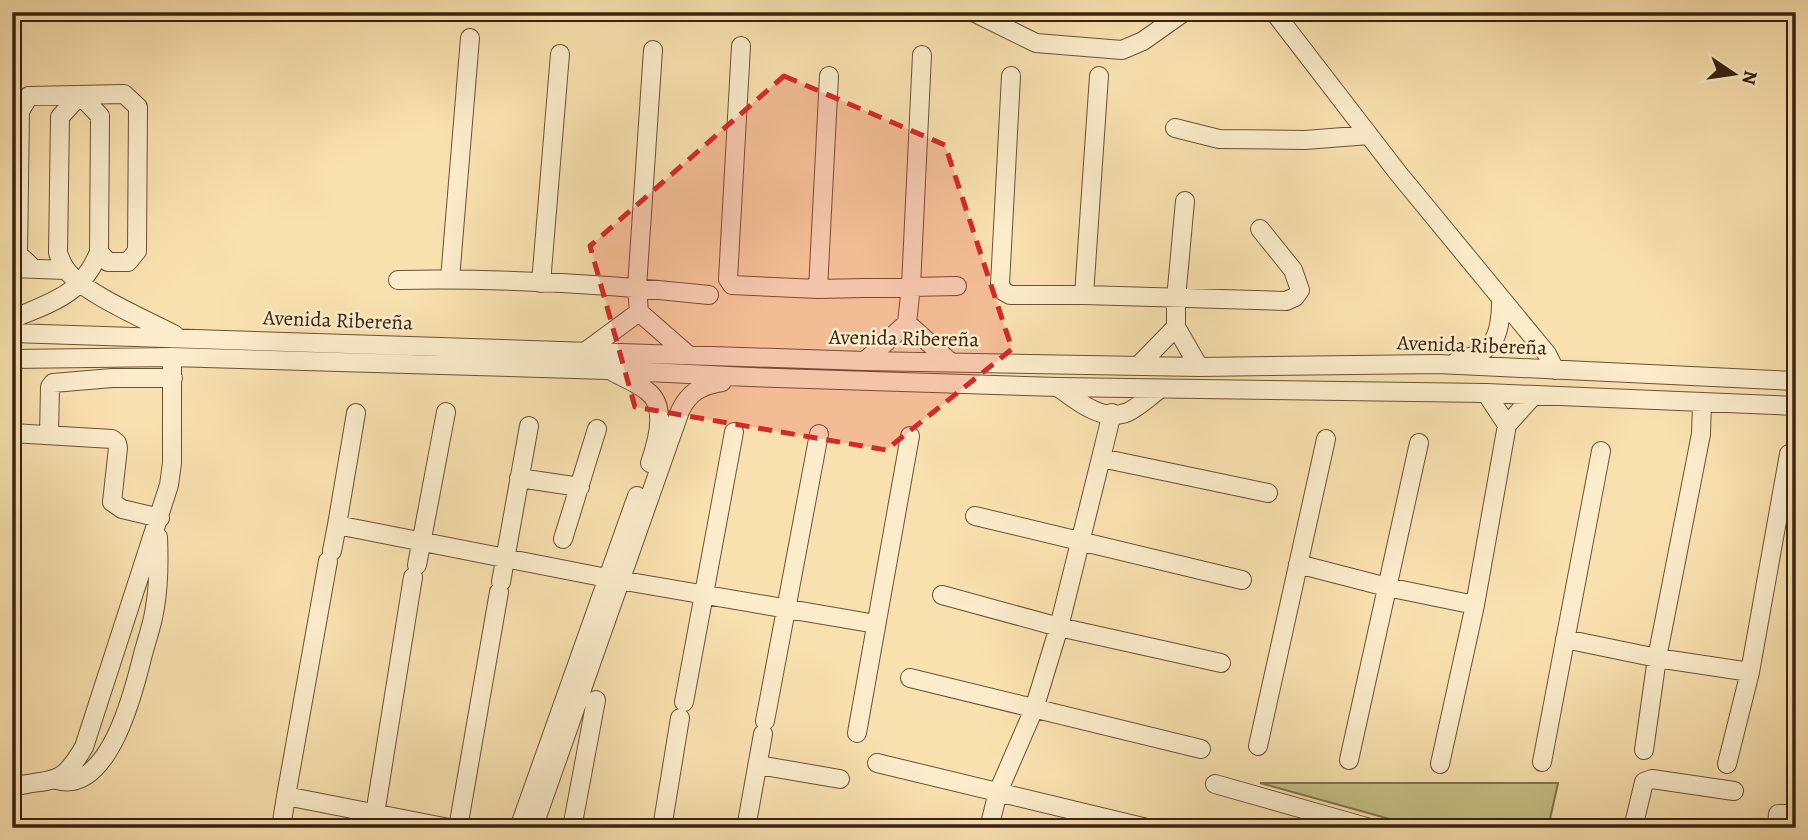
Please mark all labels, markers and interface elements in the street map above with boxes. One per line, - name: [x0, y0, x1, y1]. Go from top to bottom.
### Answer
- north arrow: [1700, 38, 1770, 108]
- text: N: [1735, 68, 1764, 87]
- street label: Avenida Ribereña: [261, 303, 414, 337]
- street label: Avenida Ribereña: [828, 323, 980, 353]
- street label: Avenida Ribereña: [1395, 328, 1548, 362]

